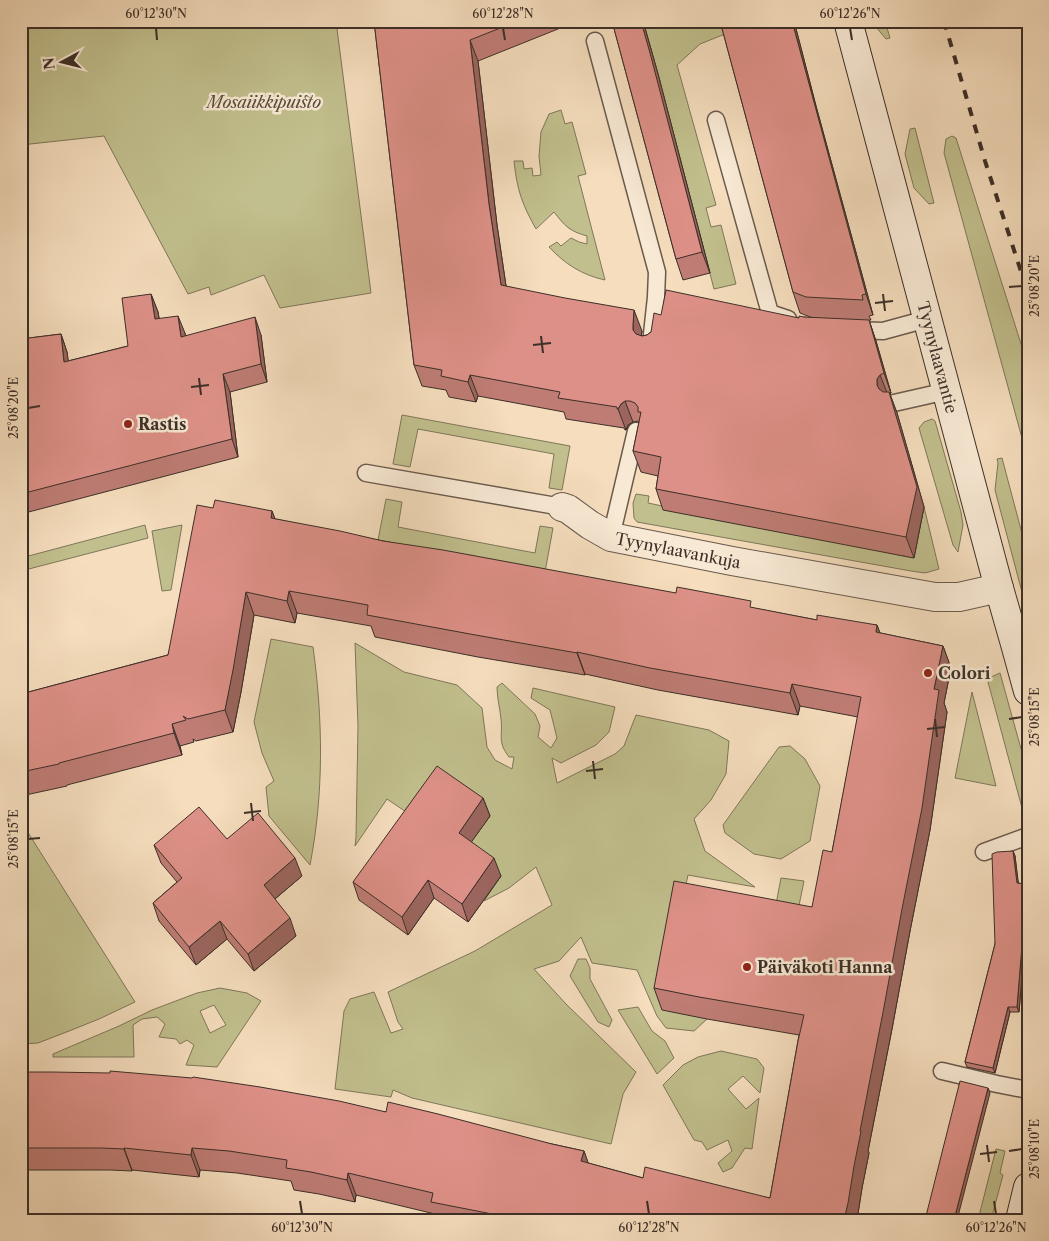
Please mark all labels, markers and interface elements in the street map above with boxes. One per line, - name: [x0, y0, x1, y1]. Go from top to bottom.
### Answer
- text: 60°12'30"N: [125, 6, 187, 21]
- text: 60°12'28"N: [472, 6, 534, 21]
- text: 60°12'26"N: [819, 6, 881, 21]
- north arrow: [38, 38, 88, 88]
- text: N: [39, 56, 59, 71]
- park label: Mosaiikkipuisto: [205, 92, 321, 112]
- text: 25°08'20"E: [1027, 255, 1042, 317]
- street label: Tyynylaavantie: [913, 299, 962, 416]
- text: 25°08'20"E: [6, 377, 21, 439]
- place label: Rastis: [138, 414, 186, 434]
- marker: Rastis: [122, 418, 134, 430]
- street label: Tyynylaavankuja: [613, 528, 743, 572]
- place label: Colori: [938, 663, 991, 683]
- marker: Colori: [922, 667, 934, 679]
- text: 25°08'15"E: [1027, 688, 1042, 746]
- text: 25°08'15"E: [6, 810, 21, 868]
- place label: Päiväkoti Hanna: [757, 957, 893, 977]
- marker: Päiväkoti Hanna: [741, 961, 753, 973]
- text: 25°08'10"E: [1027, 1119, 1042, 1179]
- text: 60°12'30"N: [271, 1220, 333, 1235]
- text: 60°12'28"N: [618, 1220, 680, 1235]
- text: 60°12'26"N: [965, 1220, 1027, 1235]

